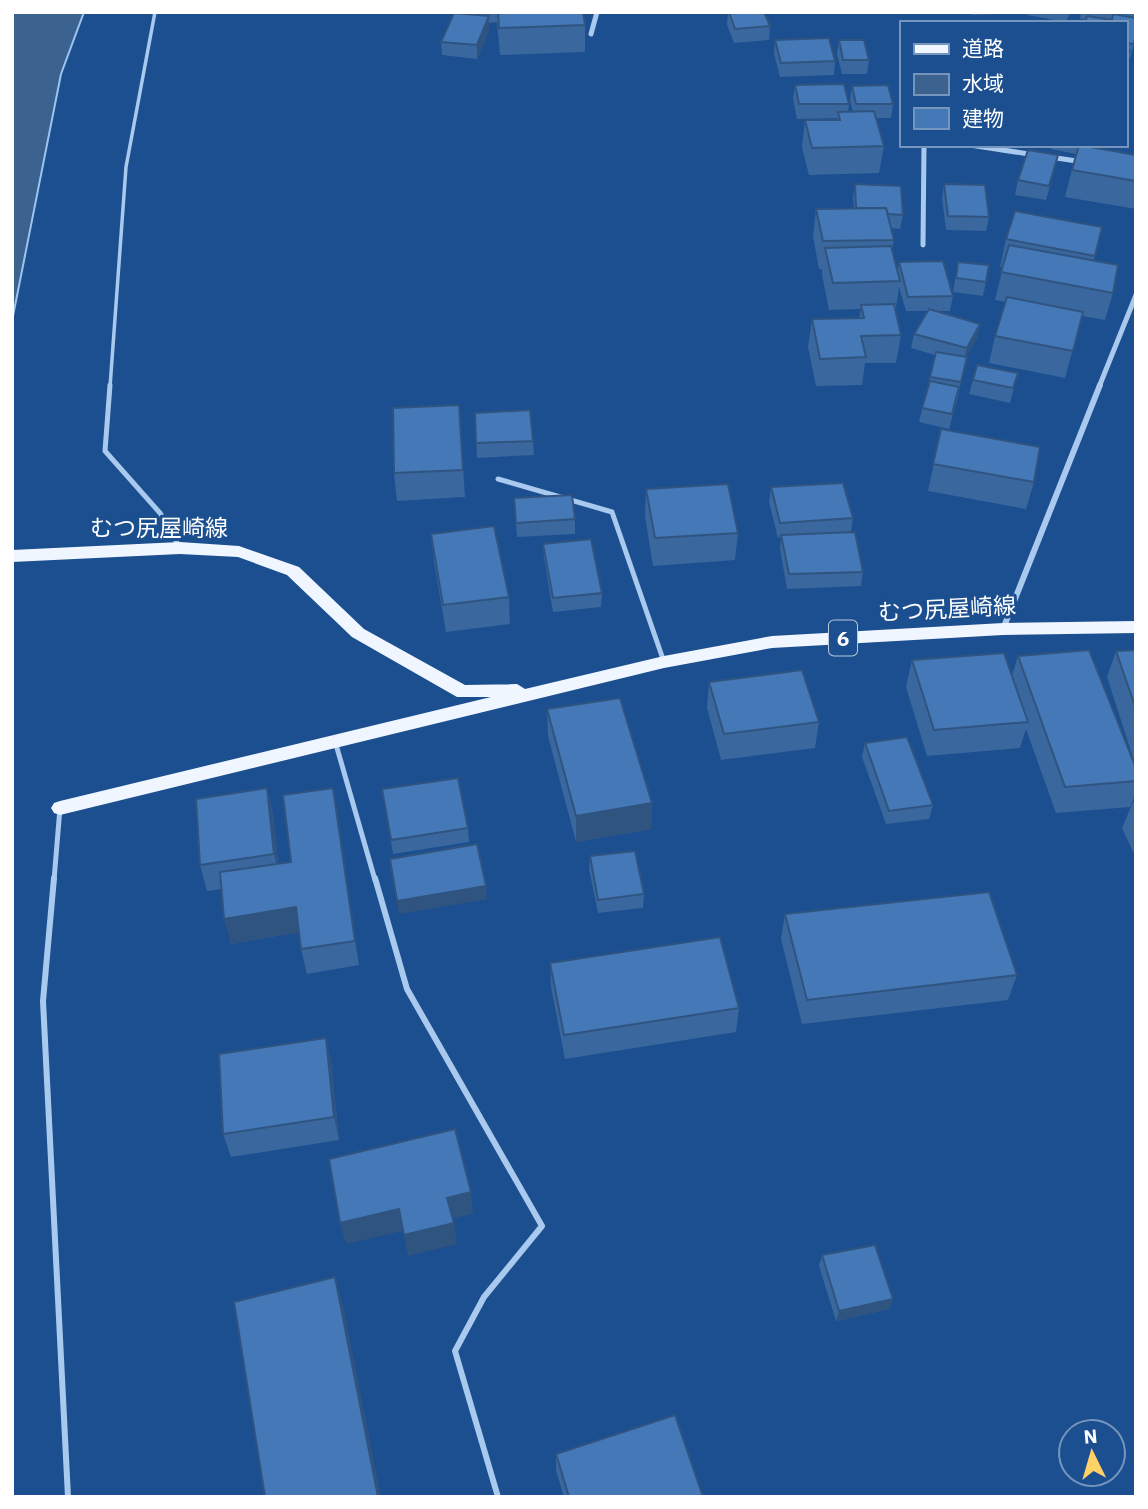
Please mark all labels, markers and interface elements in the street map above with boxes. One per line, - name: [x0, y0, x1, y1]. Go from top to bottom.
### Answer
- legend: [900, 21, 1127, 147]
- text: 道路: [962, 34, 1004, 62]
- text: 水域: [962, 69, 1004, 97]
- text: 建物: [962, 104, 1004, 132]
- street label: むつ尻屋崎線: [90, 512, 228, 542]
- street label: むつ尻屋崎線: [877, 589, 1017, 627]
- road number: 6: [829, 620, 857, 656]
- north arrow: [1057, 1418, 1127, 1488]
- text: N: [1083, 1424, 1098, 1449]

